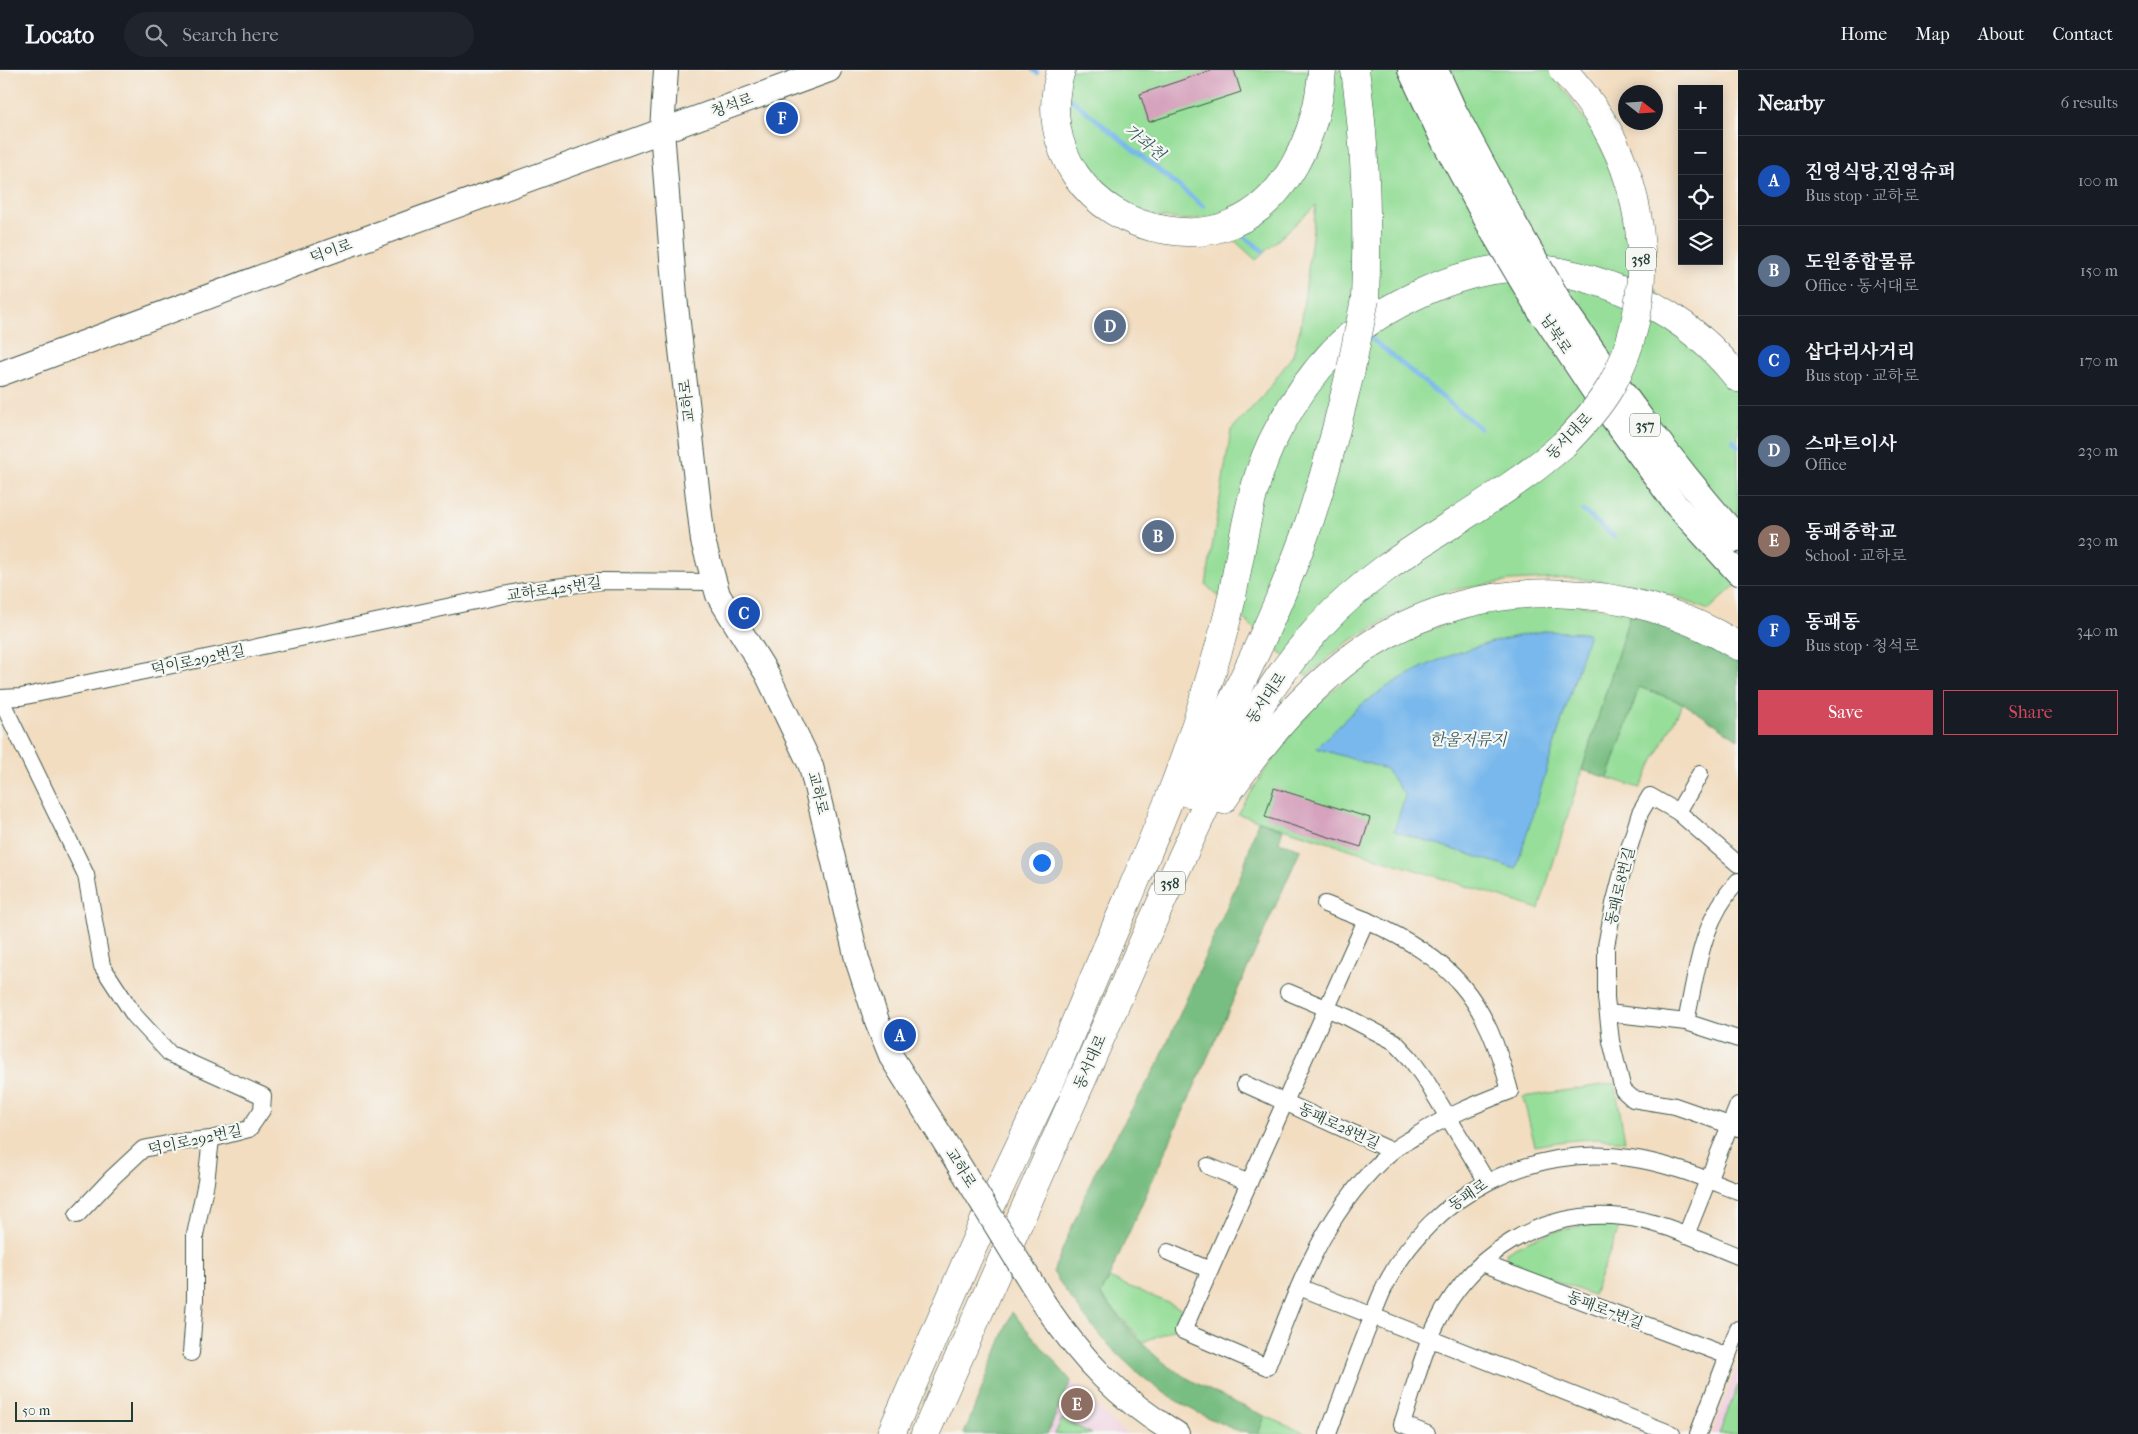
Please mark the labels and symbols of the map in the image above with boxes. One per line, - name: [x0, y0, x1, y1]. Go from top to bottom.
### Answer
- north arrow: [1618, 85, 1663, 130]
- street label: 청석로: [708, 89, 756, 121]
- pin: F: [766, 99, 798, 137]
- water label: 가좌천: [1121, 120, 1170, 165]
- street label: 덕이로: [307, 235, 355, 267]
- road number: 358: [1626, 248, 1656, 270]
- pin: D: [1094, 307, 1126, 345]
- street label: 남북로: [1537, 311, 1576, 358]
- street label: 교하로: [675, 378, 699, 424]
- street label: 동서대로: [1542, 409, 1596, 463]
- road number: 357: [1630, 414, 1660, 436]
- pin: B: [1142, 517, 1174, 555]
- street label: 교하로425번길: [505, 573, 603, 605]
- pin: C: [728, 594, 760, 632]
- street label: 덕이로292번길: [149, 641, 247, 679]
- street label: 동서대로: [1242, 669, 1290, 727]
- water label: 한울저류지: [1429, 730, 1508, 749]
- street label: 교하로: [804, 770, 832, 817]
- street label: 동패로8번길: [1602, 845, 1638, 927]
- your location: [1029, 850, 1055, 876]
- road number: 358: [1155, 871, 1185, 894]
- pin: A: [884, 1016, 916, 1054]
- street label: 동서대로: [1070, 1031, 1110, 1092]
- street label: 동패로28번길: [1295, 1099, 1383, 1153]
- street label: 덕이로292번길: [146, 1121, 244, 1159]
- street label: 교하로: [942, 1145, 980, 1192]
- street label: 동패로: [1445, 1175, 1491, 1215]
- street label: 동패로7번길: [1565, 1287, 1645, 1333]
- pin: E: [1061, 1385, 1093, 1423]
- scale bar: [15, 1399, 132, 1422]

